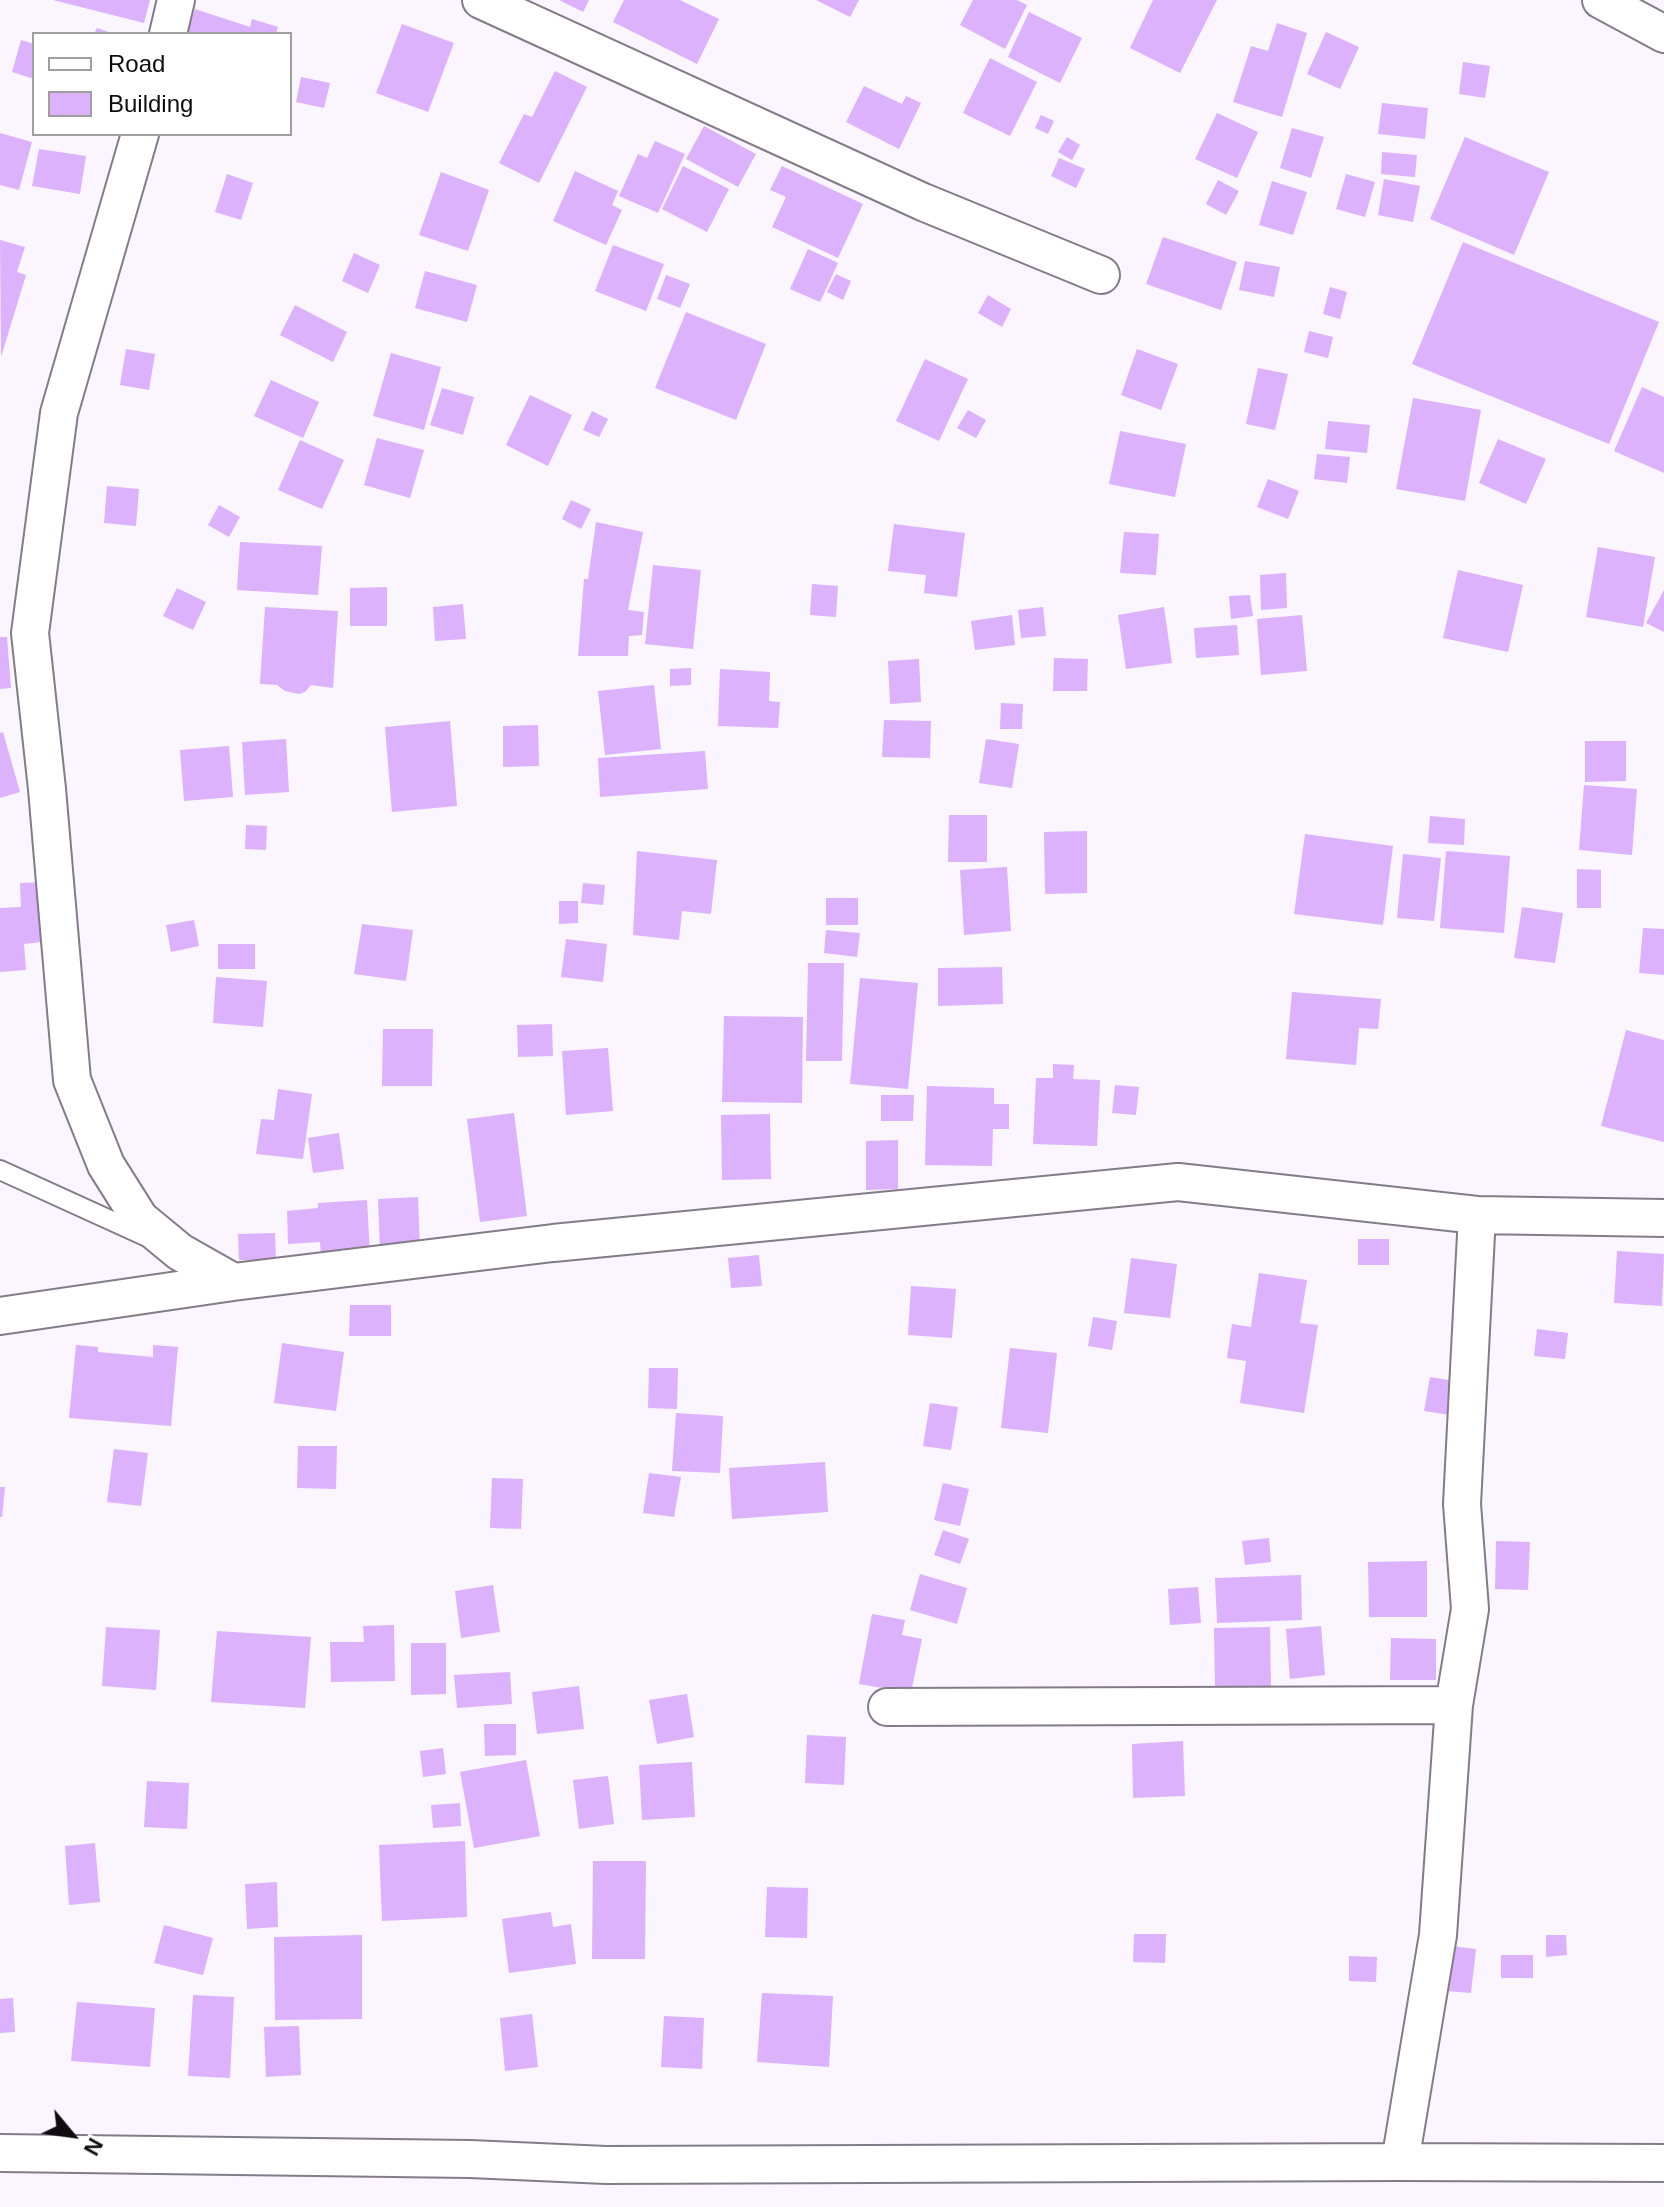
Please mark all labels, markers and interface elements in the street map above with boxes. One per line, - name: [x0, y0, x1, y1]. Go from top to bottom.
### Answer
- legend: [32, 32, 292, 136]
- text: Road: [108, 50, 165, 77]
- text: Building: [108, 90, 193, 117]
- north arrow: [32, 2095, 112, 2175]
- text: N: [79, 2134, 108, 2160]

